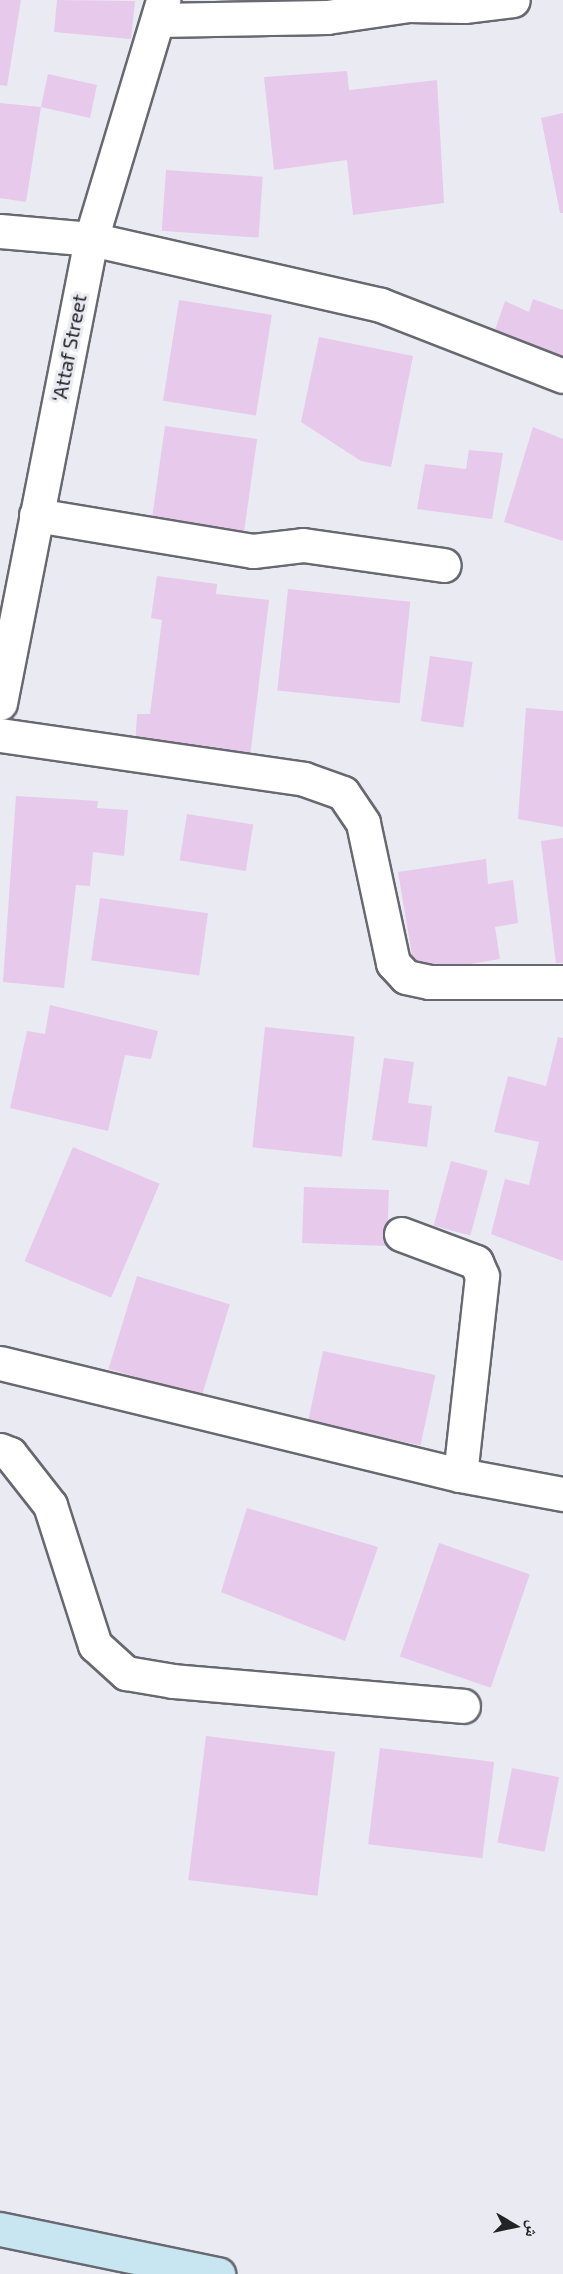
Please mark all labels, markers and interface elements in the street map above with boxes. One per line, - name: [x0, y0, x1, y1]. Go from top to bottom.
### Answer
- street label: ‘Attaf Street: [47, 292, 91, 404]
- north arrow: [485, 2196, 545, 2256]
- text: ش: [523, 2219, 544, 2239]

